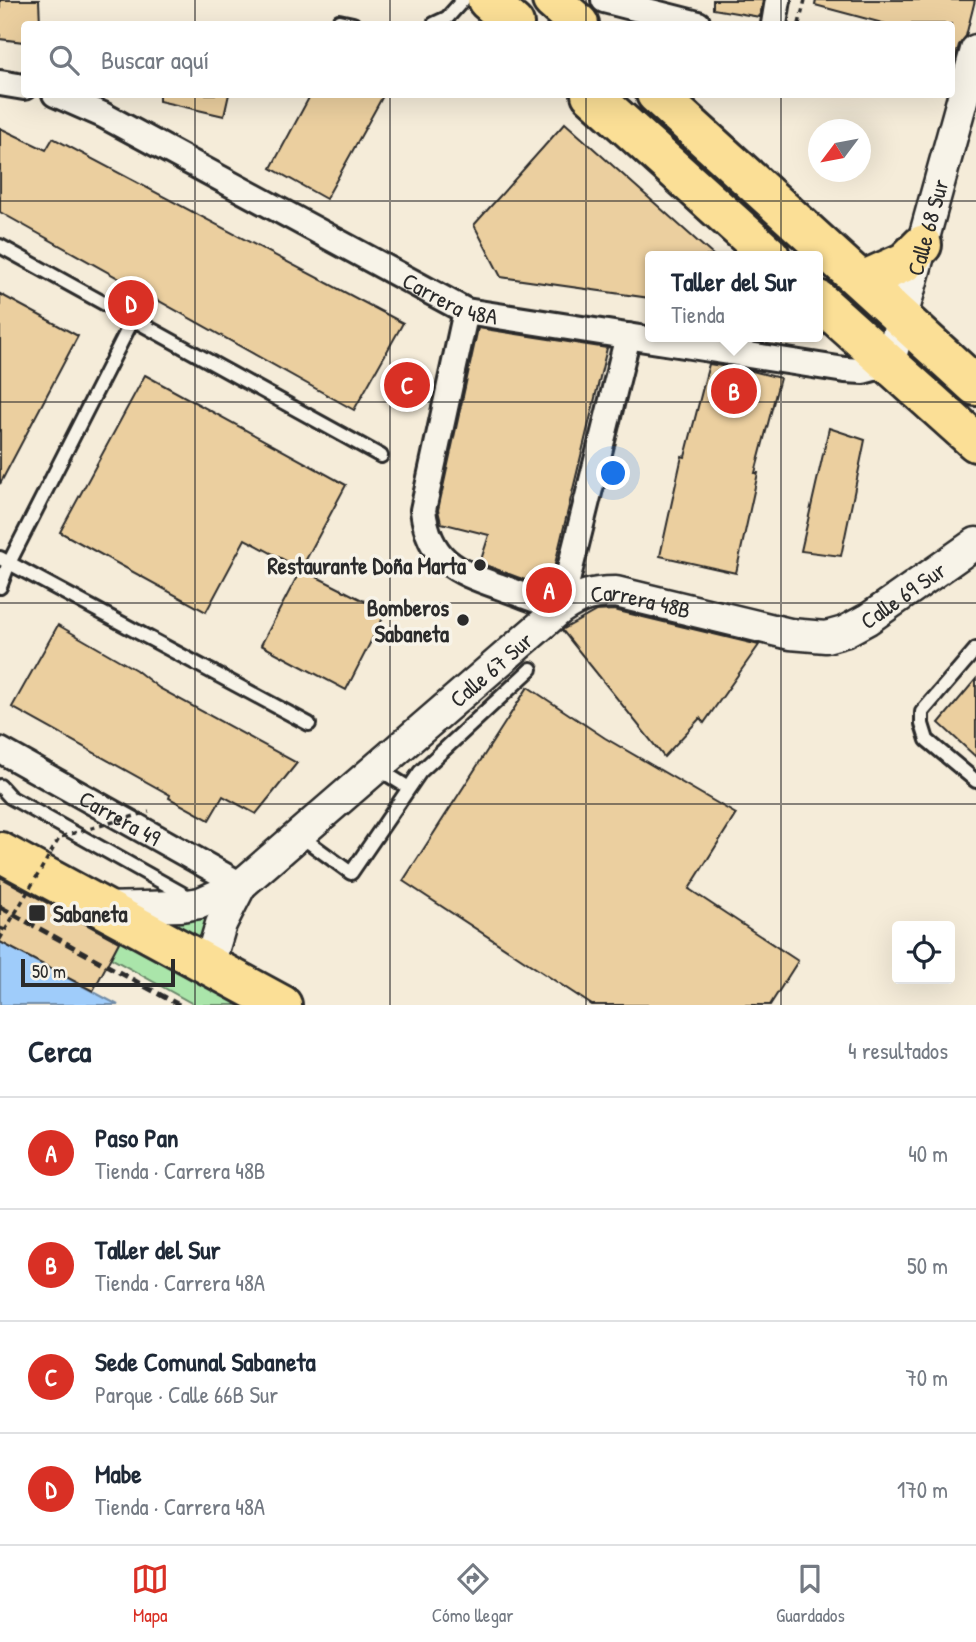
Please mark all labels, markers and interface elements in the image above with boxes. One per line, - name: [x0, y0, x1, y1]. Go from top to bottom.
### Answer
- search box: [21, 21, 955, 98]
- icon: search: [45, 41, 83, 79]
- text: Buscar aquí: [101, 42, 209, 77]
- north arrow: [808, 119, 871, 182]
- street label: Calle 68 Sur: [899, 175, 955, 279]
- popup: [645, 251, 823, 342]
- street label: Carrera 48A: [397, 264, 500, 331]
- text: Taller del Sur: [671, 264, 797, 299]
- pin: D: [108, 277, 154, 329]
- text: Tienda: [671, 299, 725, 330]
- pin: C: [384, 359, 430, 411]
- pin: B: [711, 365, 757, 417]
- your location: [596, 456, 630, 490]
- place label: Restaurante Doña Marta: [267, 550, 466, 581]
- street label: Calle 69 Sur: [855, 554, 952, 636]
- marker: Restaurante Doña Marta: [472, 557, 488, 573]
- pin: A: [526, 564, 572, 616]
- street label: Carrera 48B: [588, 576, 694, 625]
- place label: Bomberos Sabaneta: [367, 592, 449, 649]
- marker: Bomberos Sabaneta: [455, 612, 471, 628]
- street label: Calle 67 Sur: [442, 624, 539, 714]
- street label: Carrera 49: [74, 782, 167, 853]
- place label: Sabaneta: [53, 898, 128, 929]
- marker: Sabaneta: [27, 903, 47, 923]
- map controls: [892, 921, 955, 984]
- button: locate: [892, 921, 955, 984]
- scale bar: [21, 956, 175, 988]
- text: 50 m: [32, 958, 66, 984]
- text: Cerca: [28, 1031, 91, 1071]
- text: 4 resultados: [848, 1035, 948, 1066]
- text: Paso Pan: [95, 1120, 179, 1155]
- text: A: [45, 1138, 57, 1169]
- text: 40 m: [908, 1138, 948, 1169]
- text: Tienda · Carrera 48B: [95, 1155, 266, 1186]
- text: Taller del Sur: [95, 1232, 221, 1267]
- text: B: [45, 1250, 57, 1281]
- text: 50 m: [907, 1250, 948, 1281]
- text: Tienda · Carrera 48A: [95, 1267, 265, 1298]
- text: Sede Comunal Sabaneta: [95, 1344, 316, 1379]
- text: C: [45, 1362, 57, 1393]
- text: 70 m: [905, 1362, 948, 1393]
- text: Parque · Calle 66B Sur: [95, 1379, 278, 1410]
- text: Mabe: [95, 1456, 142, 1491]
- text: D: [46, 1474, 56, 1505]
- text: 170 m: [897, 1474, 948, 1505]
- text: Tienda · Carrera 48A: [95, 1491, 265, 1522]
- tab: Mapa: [131, 1560, 169, 1628]
- tab: Cómo llegar: [432, 1560, 514, 1628]
- tab: Guardados: [776, 1560, 845, 1628]

